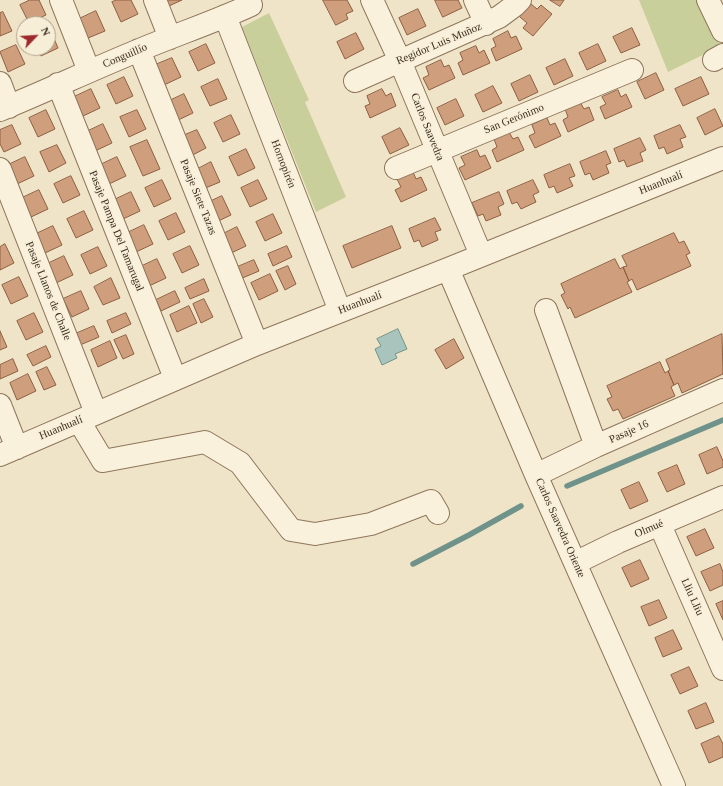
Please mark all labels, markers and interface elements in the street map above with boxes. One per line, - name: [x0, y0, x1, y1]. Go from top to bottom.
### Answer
- north arrow: [16, 16, 56, 56]
- street label: Regidor Luis Muñoz: [394, 20, 484, 68]
- text: N: [39, 25, 53, 37]
- street label: Conguillío: [101, 41, 149, 71]
- street label: Carlos Saavedra: [407, 91, 447, 163]
- street label: San Gerónimo: [482, 101, 546, 137]
- street label: Hornopirén: [268, 138, 298, 190]
- street label: Pasaje Siete Tazas: [177, 157, 219, 237]
- street label: Huanhualí: [637, 168, 685, 198]
- street label: Pasaje Pampa Del Tamarugal: [86, 169, 146, 293]
- street label: Pasaje Llanos de Challe: [22, 240, 74, 342]
- street label: Huanhualí: [336, 289, 384, 317]
- street label: Huanhualí: [37, 413, 85, 443]
- street label: Pasaje 16: [607, 417, 651, 447]
- street label: Carlos Saavedra Oriente: [532, 476, 588, 580]
- street label: Olmué: [633, 517, 665, 541]
- street label: Lliu Lliu: [678, 576, 706, 618]

